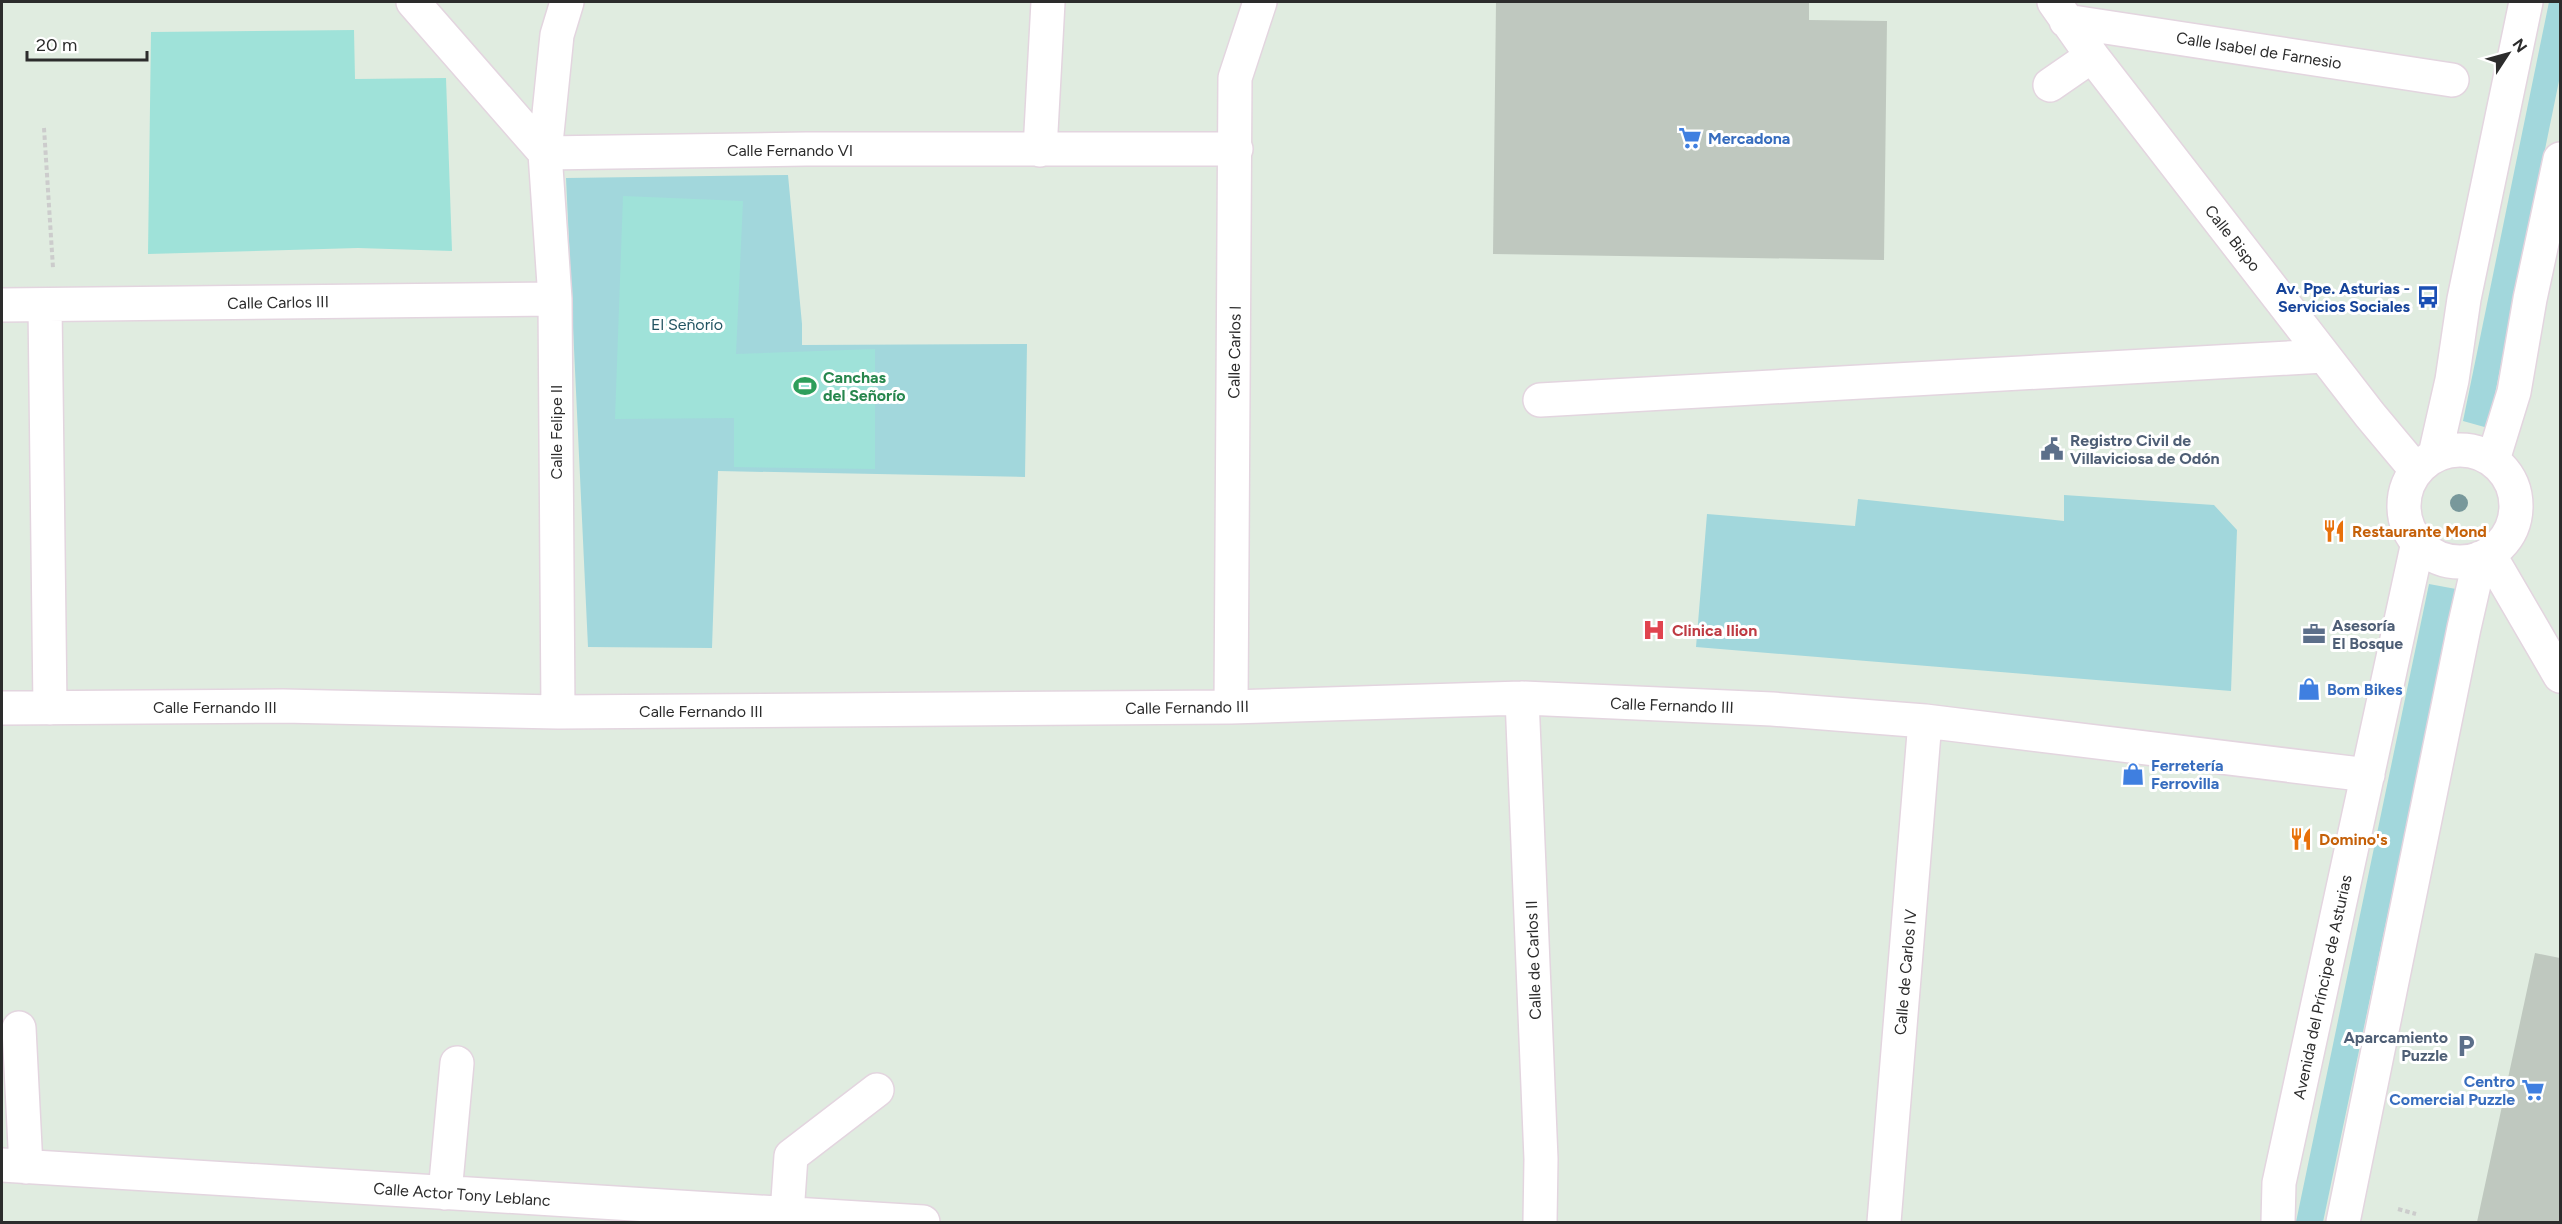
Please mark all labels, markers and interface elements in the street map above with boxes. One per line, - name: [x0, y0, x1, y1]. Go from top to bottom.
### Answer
- scale bar: [27, 24, 147, 62]
- north arrow: [2478, 24, 2538, 84]
- street label: Calle Isabel de Farnesio: [2175, 28, 2343, 73]
- text: 20 m: [36, 34, 77, 56]
- text: N: [2508, 35, 2531, 56]
- supermarket icon: Mercadona: [1677, 125, 1703, 151]
- place label: Mercadona: [1708, 129, 1790, 148]
- street label: Calle Fernando VI: [727, 141, 853, 160]
- street label: Calle Bispo: [2201, 201, 2264, 275]
- place label: Av. Ppe. Asturias - Servicios Sociales: [2276, 279, 2411, 316]
- bus stop icon: Av. Ppe. Asturias - Servicios Sociales: [2415, 284, 2441, 310]
- street label: Calle Carlos III: [227, 292, 329, 313]
- street label: Calle Carlos I: [1224, 305, 1245, 399]
- park label: El Señorío: [651, 315, 723, 334]
- place label: Canchas del Señorío: [823, 368, 906, 405]
- sports icon: Canchas del Señorío: [792, 373, 818, 399]
- street label: Calle Felipe II: [547, 385, 566, 479]
- place label: Registro Civil de Villaviciosa de Odón: [2070, 431, 2220, 468]
- public building icon: Registro Civil de Villaviciosa de Odón: [2039, 436, 2065, 462]
- restaurant icon: Restaurante Mond: [2321, 518, 2347, 544]
- place label: Restaurante Mond: [2352, 522, 2487, 541]
- place label: Asesoría El Bosque: [2332, 616, 2403, 653]
- hospital icon: Clinica Ilion: [1641, 617, 1667, 643]
- place label: Clinica Ilion: [1672, 621, 1757, 640]
- office icon: Asesoría El Bosque: [2301, 621, 2327, 647]
- shop icon: Bom Bikes: [2296, 676, 2322, 702]
- place label: Bom Bikes: [2327, 680, 2403, 699]
- street label: Calle Fernando III: [1610, 694, 1734, 717]
- street label: Calle Fernando III: [1125, 697, 1249, 718]
- street label: Calle Fernando III: [153, 698, 277, 717]
- street label: Calle Fernando III: [639, 702, 763, 721]
- place label: Ferretería Ferrovilla: [2151, 756, 2224, 793]
- shop icon: Ferretería Ferrovilla: [2120, 761, 2146, 787]
- restaurant icon: Domino's: [2288, 826, 2314, 852]
- place label: Domino's: [2319, 830, 2388, 849]
- street label: Avenida del Príncipe de Asturias: [2289, 873, 2356, 1101]
- street label: Calle de Carlos II: [1522, 900, 1545, 1020]
- street label: Calle de Carlos IV: [1891, 908, 1920, 1036]
- place label: Aparcamiento Puzzle: [2343, 1028, 2448, 1065]
- parking icon: Aparcamiento Puzzle: [2453, 1033, 2479, 1059]
- place label: Centro Comercial Puzzle: [2389, 1072, 2515, 1109]
- supermarket icon: Centro Comercial Puzzle: [2520, 1077, 2546, 1103]
- street label: Calle Actor Tony Leblanc: [373, 1179, 551, 1210]

